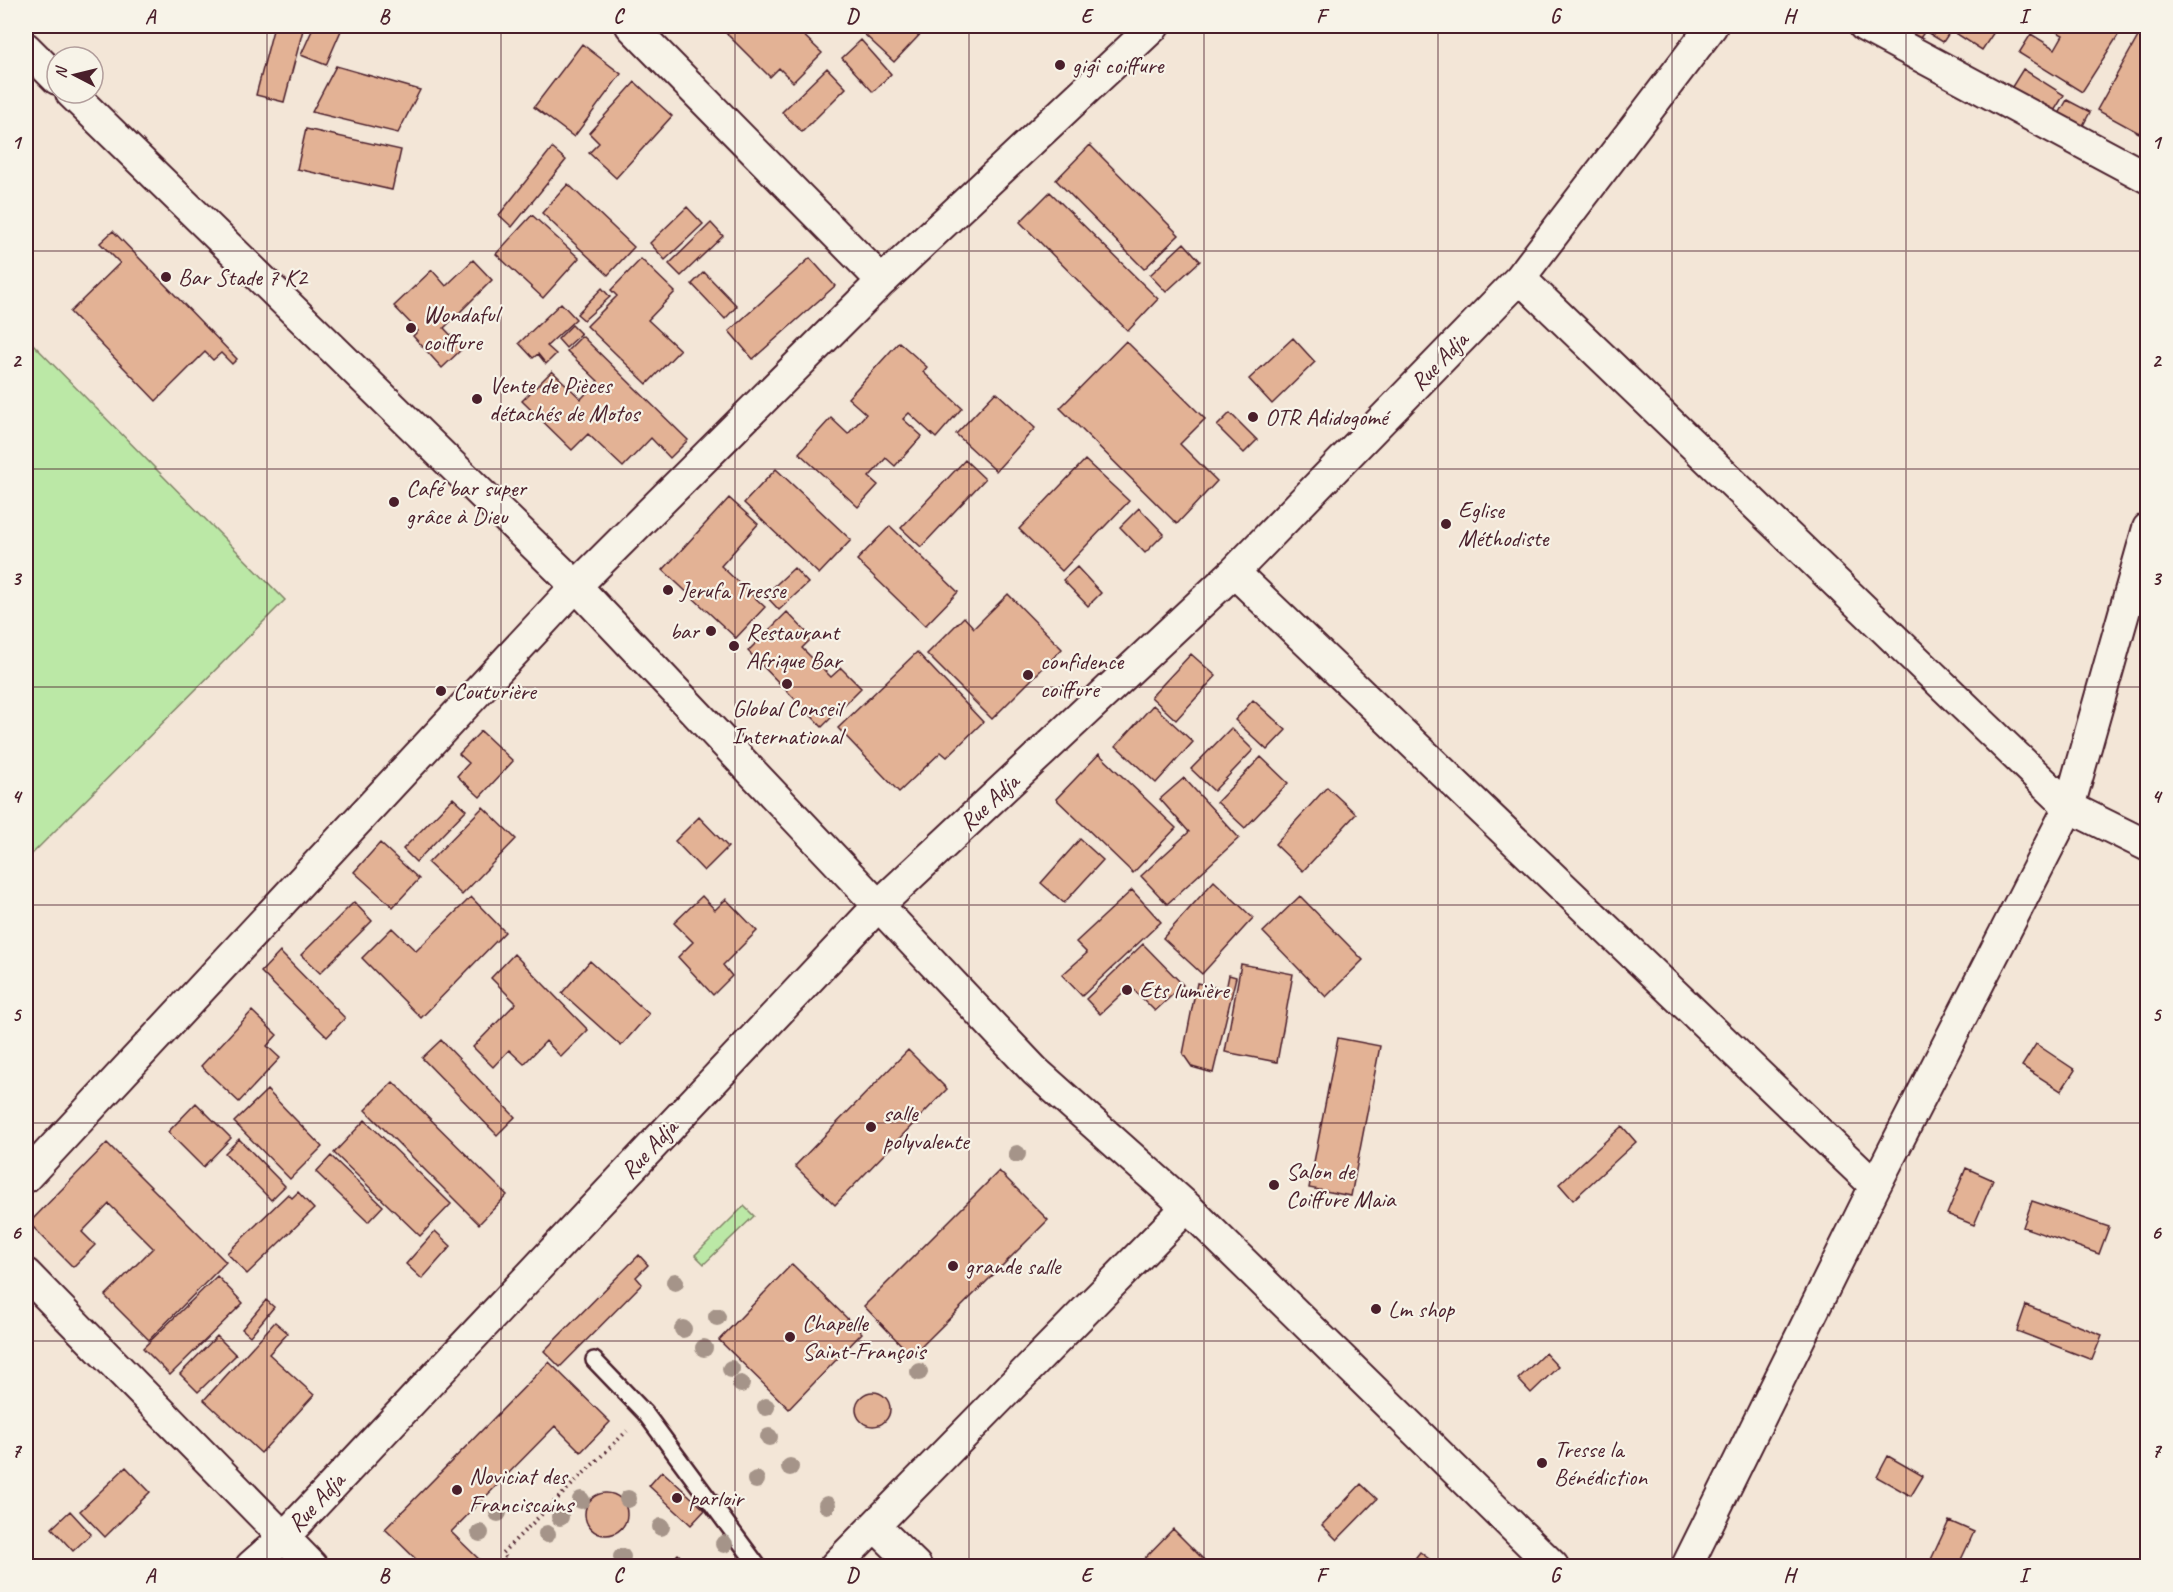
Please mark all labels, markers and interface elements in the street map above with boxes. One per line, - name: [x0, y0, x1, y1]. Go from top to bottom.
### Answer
- text: A: [145, 4, 157, 29]
- text: B: [379, 4, 391, 29]
- text: C: [613, 4, 625, 29]
- text: D: [846, 4, 860, 29]
- text: E: [1081, 4, 1095, 29]
- text: F: [1316, 4, 1330, 29]
- text: G: [1550, 4, 1563, 29]
- text: H: [1783, 4, 1798, 29]
- text: I: [2019, 4, 2032, 29]
- north arrow: [45, 45, 105, 105]
- place label: gigi coiffure: [1072, 50, 1165, 80]
- marker: gigi coiffure: [1053, 58, 1067, 72]
- text: N: [51, 64, 72, 79]
- text: 1: [12, 130, 23, 155]
- text: 1: [2152, 130, 2163, 155]
- place label: Bar Stade 7 K2: [178, 262, 309, 292]
- marker: Bar Stade 7 K2: [159, 270, 173, 284]
- place label: Wondaful coiffure: [423, 299, 502, 357]
- marker: Wondaful coiffure: [404, 321, 418, 335]
- street label: Rue Adja: [1404, 324, 1476, 397]
- text: 2: [12, 348, 23, 373]
- text: 2: [2152, 348, 2163, 373]
- place label: Vente de Pièces détachés de Motos: [489, 370, 642, 428]
- marker: Vente de Pièces détachés de Motos: [470, 392, 484, 406]
- place label: OTR Adidogomé: [1265, 402, 1392, 432]
- marker: OTR Adidogomé: [1246, 410, 1260, 424]
- place label: Café bar super grâce à Dieu: [406, 473, 528, 531]
- marker: Café bar super grâce à Dieu: [387, 495, 401, 509]
- place label: Eglise Méthodiste: [1458, 495, 1550, 553]
- marker: Eglise Méthodiste: [1439, 517, 1453, 531]
- text: 3: [12, 566, 23, 591]
- text: 3: [2152, 566, 2163, 591]
- place label: Jerufa Tresse: [679, 575, 788, 605]
- marker: Jerufa Tresse: [661, 583, 675, 597]
- place label: bar: [670, 616, 701, 646]
- place label: Restaurant Afrique Bar: [746, 617, 844, 675]
- marker: bar: [704, 624, 718, 638]
- marker: Restaurant Afrique Bar: [727, 639, 741, 653]
- place label: confidence coiffure: [1040, 646, 1125, 704]
- marker: confidence coiffure: [1021, 668, 1035, 682]
- place label: Couturière: [453, 676, 538, 706]
- marker: Global Conseil International: [780, 677, 794, 691]
- marker: Couturière: [434, 684, 448, 698]
- place label: Global Conseil International: [732, 693, 846, 751]
- street label: Rue Adja: [953, 765, 1027, 837]
- text: 4: [12, 784, 24, 809]
- text: 4: [2152, 784, 2164, 809]
- place label: Ets lumière: [1139, 975, 1231, 1005]
- marker: Ets lumière: [1120, 983, 1134, 997]
- text: 5: [12, 1002, 23, 1027]
- text: 5: [2152, 1002, 2163, 1027]
- place label: salle polyvalente: [883, 1098, 971, 1156]
- street label: Rue Adja: [614, 1111, 686, 1185]
- marker: salle polyvalente: [864, 1120, 878, 1134]
- place label: Salon de Coiffure Maia: [1286, 1156, 1397, 1214]
- marker: Salon de Coiffure Maia: [1267, 1178, 1281, 1192]
- text: 6: [11, 1220, 22, 1245]
- text: 6: [2151, 1220, 2162, 1245]
- place label: grande salle: [965, 1251, 1063, 1281]
- marker: grande salle: [946, 1259, 960, 1273]
- place label: Lm shop: [1388, 1294, 1455, 1324]
- marker: Lm shop: [1369, 1302, 1383, 1316]
- place label: Chapelle Saint-François: [802, 1308, 928, 1366]
- marker: Chapelle Saint-François: [783, 1330, 797, 1344]
- place label: Tresse la Bénédiction: [1554, 1434, 1648, 1492]
- text: 7: [12, 1438, 23, 1463]
- text: 7: [2152, 1438, 2163, 1463]
- marker: Tresse la Bénédiction: [1535, 1456, 1549, 1470]
- place label: Noviciat des Franciscains: [469, 1461, 576, 1519]
- street label: Rue Adja: [281, 1464, 353, 1538]
- marker: Noviciat des Franciscains: [450, 1483, 464, 1497]
- place label: parloir: [689, 1483, 745, 1513]
- marker: parloir: [670, 1491, 684, 1505]
- text: A: [145, 1563, 157, 1588]
- text: B: [379, 1563, 391, 1588]
- text: C: [613, 1563, 625, 1588]
- text: D: [846, 1563, 860, 1588]
- text: E: [1081, 1563, 1095, 1588]
- text: F: [1316, 1563, 1330, 1588]
- text: G: [1550, 1563, 1563, 1588]
- text: H: [1783, 1563, 1798, 1588]
- text: I: [2019, 1563, 2032, 1588]

